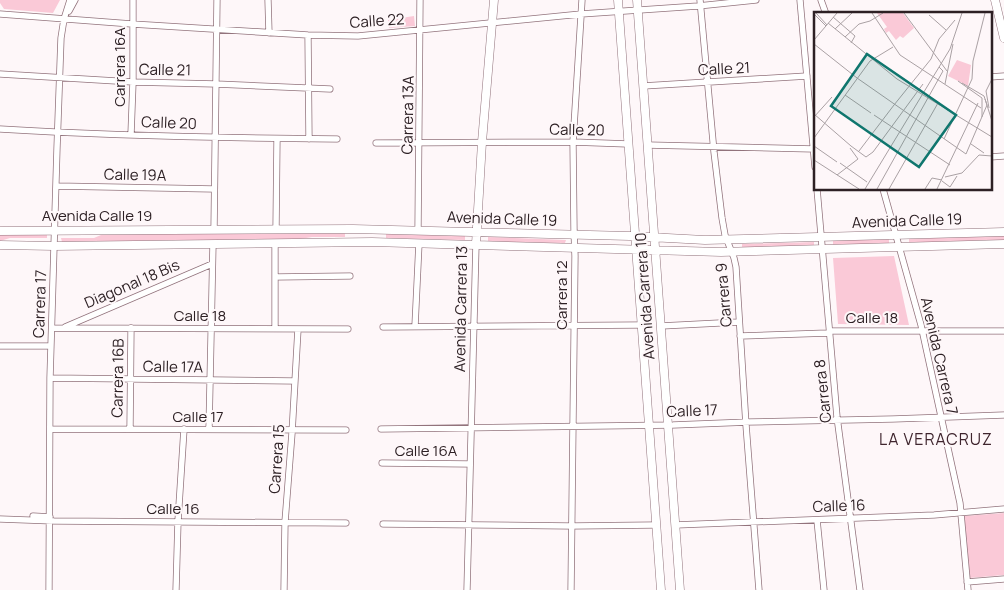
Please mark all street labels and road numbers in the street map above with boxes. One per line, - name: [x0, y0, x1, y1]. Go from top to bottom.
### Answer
- street label: Calle 22: [349, 8, 405, 33]
- street label: Carrera 16A: [109, 27, 130, 107]
- street label: Calle 21: [697, 57, 751, 80]
- street label: Calle 21: [139, 59, 191, 80]
- street label: Carrera 13A: [396, 75, 419, 154]
- street label: Calle 20: [141, 111, 197, 134]
- street label: Calle 20: [549, 119, 605, 140]
- street label: Calle 19A: [104, 163, 167, 186]
- street label: Avenida Calle 19: [42, 205, 152, 226]
- street label: Avenida Calle 19: [446, 206, 558, 231]
- street label: Avenida Calle 19: [851, 208, 963, 233]
- street label: Avenida Carrera 10: [630, 232, 659, 360]
- street label: Avenida Carrera 13: [449, 246, 472, 372]
- street label: Diagonal 18 Bis: [81, 254, 183, 313]
- street label: Carrera 12: [551, 260, 572, 330]
- street label: Carrera 9: [710, 262, 737, 328]
- street label: Carrera 17: [28, 269, 51, 338]
- street label: Avenida Carrera 7: [916, 295, 963, 417]
- street label: Calle 18: [174, 305, 226, 326]
- street label: Calle 18: [846, 307, 898, 328]
- street label: Carrera 16B: [106, 338, 129, 418]
- street label: Calle 17A: [143, 355, 204, 378]
- street label: Carrera 8: [809, 358, 836, 424]
- street label: Calle 17: [666, 399, 718, 422]
- street label: Calle 17: [172, 406, 224, 427]
- street label: Carrera 15: [264, 424, 289, 494]
- street label: Calle 16A: [395, 440, 458, 461]
- street label: Calle 16: [812, 494, 866, 517]
- street label: Calle 16: [147, 498, 200, 519]

